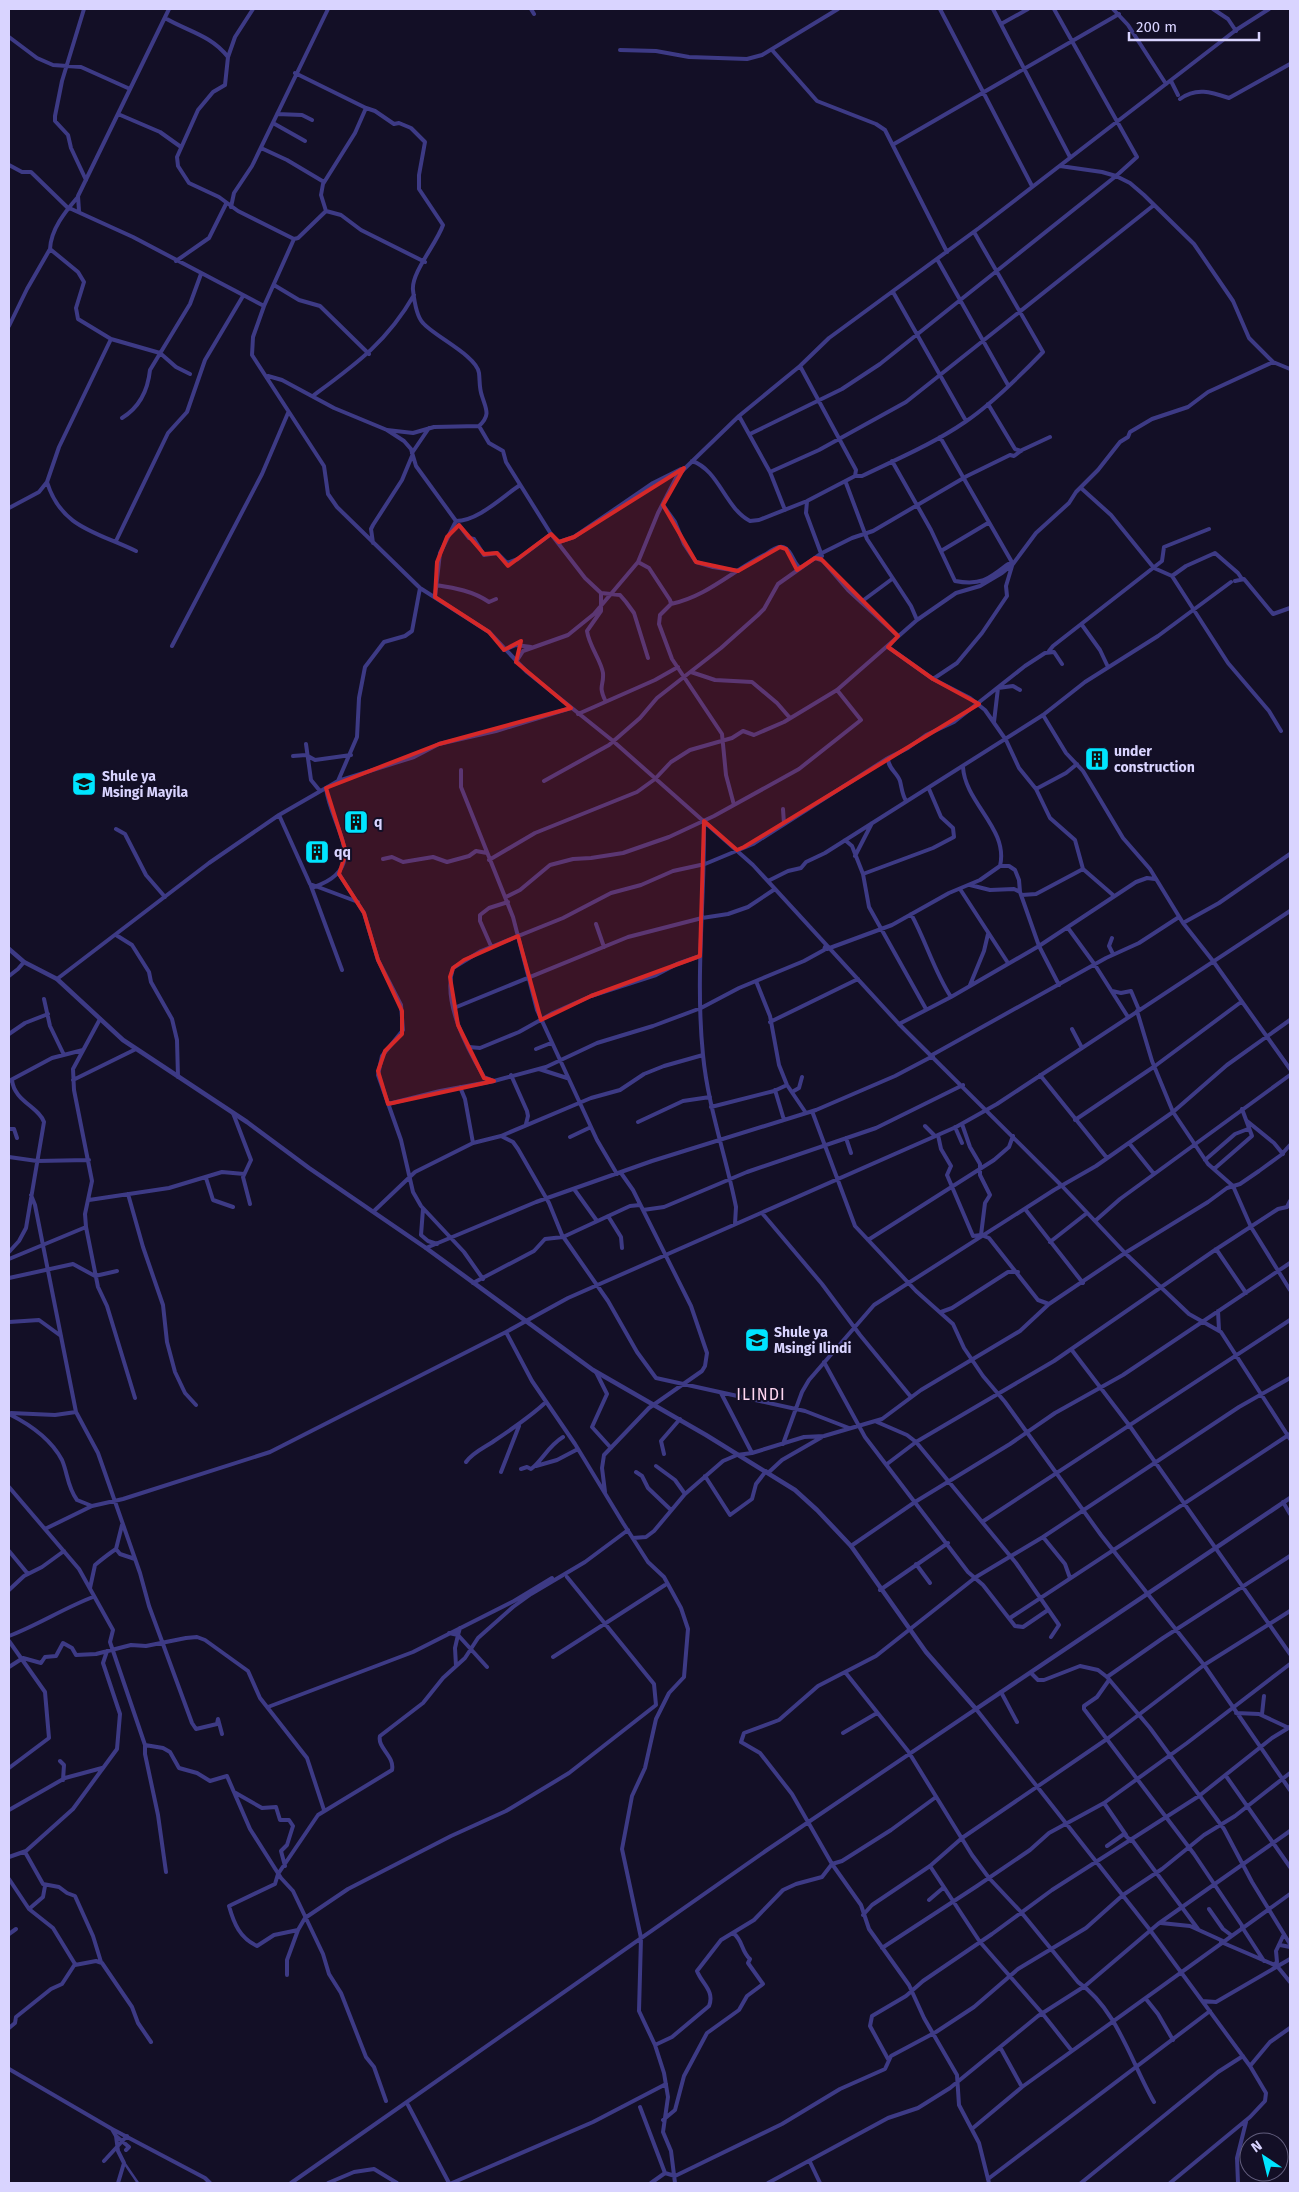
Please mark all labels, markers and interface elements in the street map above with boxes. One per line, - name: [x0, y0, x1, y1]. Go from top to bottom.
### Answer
- scale bar: [1129, 10, 1259, 42]
- text: 200 m: [1136, 18, 1177, 36]
- place label: under construction: [1114, 743, 1195, 776]
- building icon: under construction: [1084, 746, 1110, 772]
- place label: Shule ya Msingi Mayila: [102, 768, 189, 801]
- school or university icon: Shule ya Msingi Mayila: [71, 771, 97, 797]
- building icon: q: [343, 809, 369, 835]
- place label: q: [374, 814, 382, 831]
- building icon: qq: [304, 839, 330, 865]
- place label: qq: [334, 844, 351, 861]
- place label: Shule ya Msingi Ilindi: [774, 1324, 851, 1357]
- school or university icon: Shule ya Msingi Ilindi: [744, 1327, 770, 1353]
- district label: ILINDI: [736, 1385, 786, 1404]
- north arrow: [1239, 2132, 1289, 2182]
- text: N: [1248, 2137, 1266, 2156]

